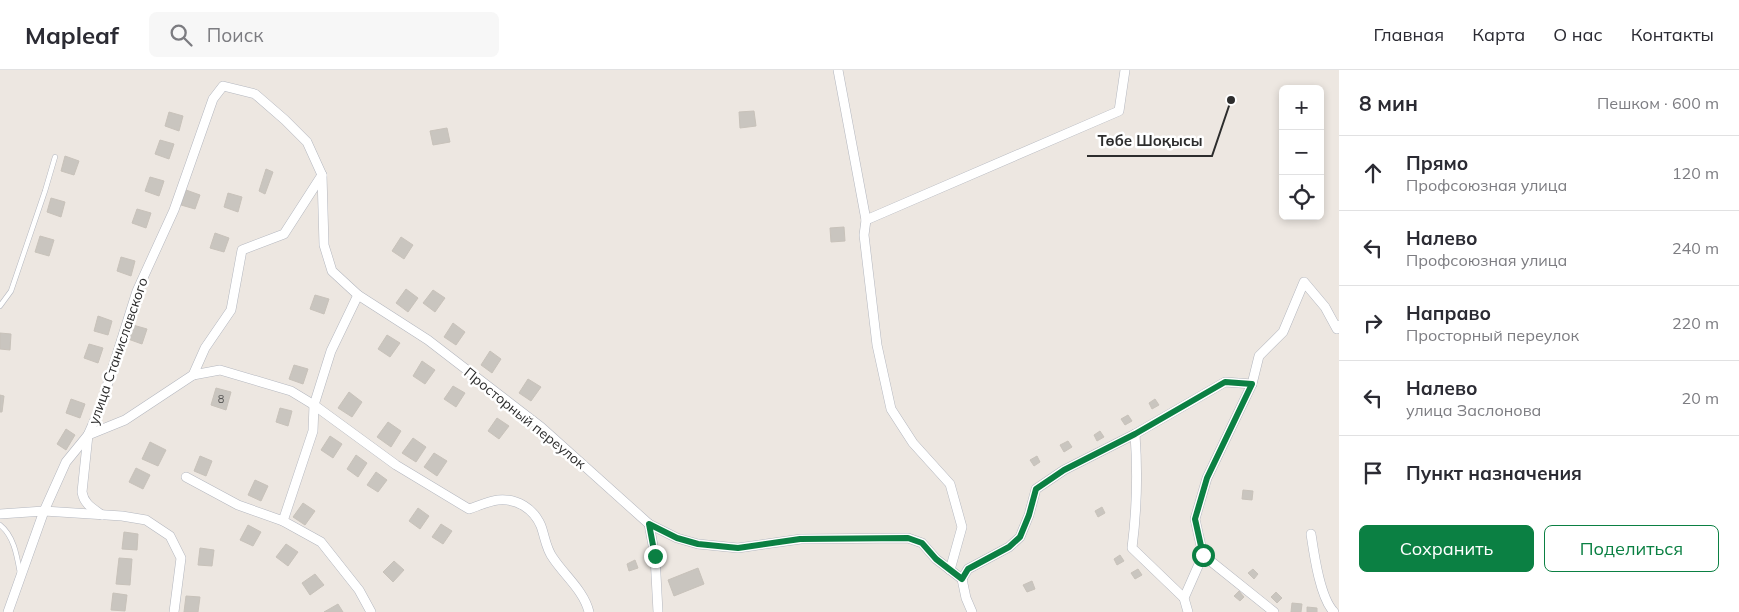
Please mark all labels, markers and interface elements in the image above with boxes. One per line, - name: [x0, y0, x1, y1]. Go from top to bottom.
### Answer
- search box: [149, 12, 499, 57]
- text: Mapleaf: [25, 20, 119, 50]
- icon: search: [167, 21, 195, 49]
- text: Поиск: [207, 23, 263, 47]
- text: Главная: [1374, 23, 1444, 46]
- text: Карта: [1472, 23, 1525, 46]
- text: О нас: [1553, 23, 1603, 46]
- text: Контакты: [1631, 23, 1714, 46]
- map controls: [1279, 85, 1324, 220]
- button: +: [1279, 85, 1324, 130]
- text: 8 мин: [1359, 90, 1418, 116]
- text: Пешком · 600 m: [1597, 93, 1719, 113]
- callout: Төбе Шоқысы: [1087, 126, 1212, 156]
- button: −: [1279, 130, 1324, 175]
- text: Төбе Шоқысы: [1097, 131, 1203, 150]
- text: Прямо: [1406, 151, 1468, 175]
- icon: ahead: [1359, 159, 1387, 187]
- text: 120 m: [1672, 163, 1719, 183]
- button: locate: [1279, 175, 1324, 220]
- text: Профсоюзная улица: [1406, 175, 1567, 195]
- text: Налево: [1406, 226, 1478, 250]
- icon: left: [1359, 234, 1387, 262]
- text: 240 m: [1672, 238, 1719, 258]
- text: Профсоюзная улица: [1406, 250, 1567, 270]
- street label: улица Станиславского: [84, 275, 152, 427]
- text: Направо: [1406, 301, 1491, 325]
- icon: right: [1359, 309, 1387, 337]
- text: 220 m: [1672, 313, 1719, 333]
- text: Просторный переулок: [1406, 325, 1579, 345]
- street label: Просторный переулок: [460, 363, 590, 473]
- text: Налево: [1406, 376, 1478, 400]
- icon: left: [1359, 384, 1387, 412]
- text: 20 m: [1682, 388, 1719, 408]
- house number: 8: [218, 392, 225, 406]
- text: улица Заслонова: [1406, 400, 1541, 420]
- icon: arrive: [1359, 459, 1387, 487]
- text: Пункт назначения: [1406, 461, 1582, 485]
- button: Сохранить: [1359, 525, 1534, 572]
- button: Поделиться: [1544, 525, 1719, 572]
- route start: [1192, 544, 1215, 567]
- route end: [644, 545, 667, 568]

